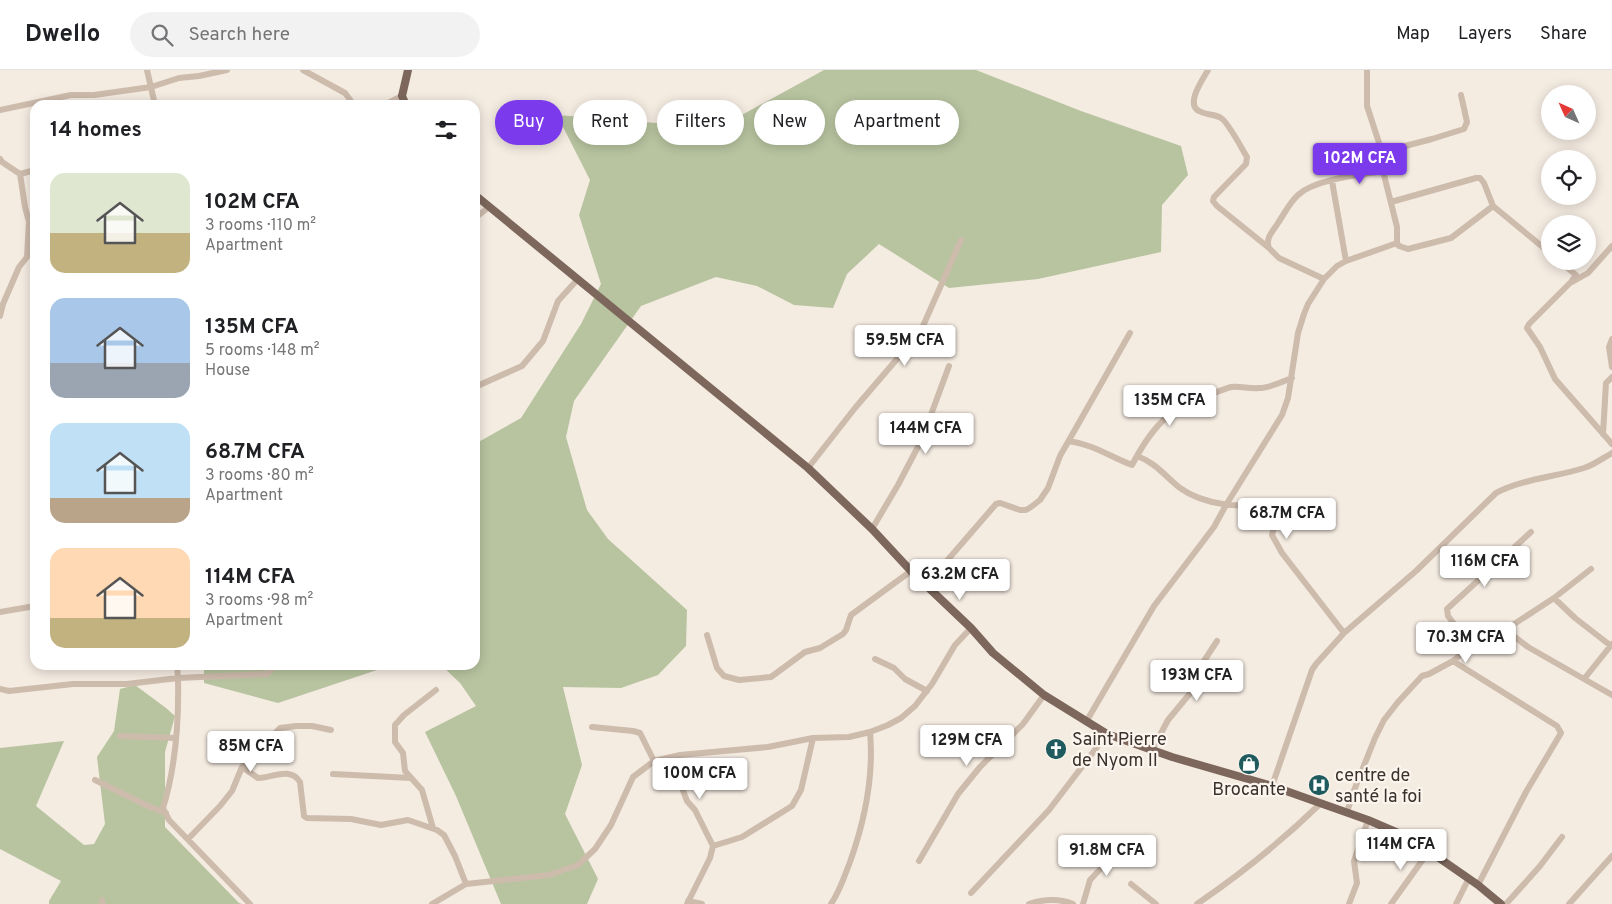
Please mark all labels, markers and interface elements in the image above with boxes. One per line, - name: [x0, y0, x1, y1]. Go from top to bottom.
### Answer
- search box: [130, 12, 480, 57]
- text: Dwello: [25, 20, 100, 50]
- icon: search: [148, 21, 176, 49]
- text: Search here: [188, 23, 290, 47]
- text: Map: [1396, 23, 1430, 46]
- text: Layers: [1458, 23, 1512, 46]
- text: Share: [1540, 23, 1587, 46]
- north arrow: [1541, 85, 1596, 140]
- map controls: [1541, 85, 1596, 270]
- chip: Buy: [495, 100, 563, 145]
- chip: Rent: [573, 100, 647, 145]
- chip: Filters: [657, 100, 744, 145]
- chip: New: [754, 100, 825, 145]
- chip: Apartment: [835, 100, 959, 145]
- icon: filters: [432, 116, 460, 144]
- text: 14 homes: [50, 117, 142, 144]
- pin: 102M CFA: [1308, 142, 1412, 185]
- text: 102M CFA: [1324, 149, 1396, 169]
- button: locate: [1541, 150, 1596, 205]
- text: 102M CFA: [205, 189, 300, 216]
- icon: home: [90, 193, 150, 253]
- button: layers: [1541, 215, 1596, 270]
- text: 3 rooms · 110 m²: [205, 216, 316, 236]
- text: Apartment: [205, 236, 283, 256]
- text: 135M CFA: [205, 314, 299, 341]
- icon: home: [90, 318, 150, 378]
- pin: 59.5M CFA: [848, 324, 962, 367]
- text: 59.5M CFA: [866, 331, 944, 351]
- text: 5 rooms · 148 m²: [205, 341, 320, 361]
- text: House: [205, 361, 250, 381]
- pin: 135M CFA: [1118, 384, 1222, 427]
- text: 135M CFA: [1134, 391, 1206, 411]
- pin: 144M CFA: [874, 412, 978, 455]
- text: 144M CFA: [890, 419, 962, 439]
- text: 68.7M CFA: [205, 439, 305, 466]
- icon: home: [90, 443, 150, 503]
- text: 3 rooms · 80 m²: [205, 466, 314, 486]
- text: Apartment: [205, 486, 283, 506]
- pin: 68.7M CFA: [1230, 498, 1344, 540]
- text: 68.7M CFA: [1249, 504, 1325, 524]
- pin: 116M CFA: [1433, 546, 1537, 588]
- text: 116M CFA: [1451, 552, 1519, 572]
- pin: 63.2M CFA: [903, 558, 1017, 601]
- text: 114M CFA: [205, 564, 295, 591]
- text: 63.2M CFA: [921, 565, 999, 585]
- icon: home: [90, 568, 150, 628]
- text: 3 rooms · 98 m²: [205, 591, 313, 611]
- text: Apartment: [205, 611, 283, 631]
- pin: 70.3M CFA: [1409, 622, 1523, 664]
- text: 70.3M CFA: [1427, 628, 1505, 648]
- pin: 193M CFA: [1145, 660, 1249, 702]
- text: 193M CFA: [1161, 666, 1233, 686]
- pin: 129M CFA: [915, 724, 1019, 767]
- place label: Saint Pierre de Nyom II: [1072, 729, 1167, 773]
- pin: 85M CFA: [205, 730, 297, 773]
- text: 129M CFA: [931, 731, 1003, 751]
- text: 85M CFA: [218, 737, 284, 757]
- church icon: Saint Pierre de Nyom II: [1044, 737, 1068, 761]
- shop icon: Brocante: [1237, 752, 1261, 776]
- pin: 100M CFA: [648, 758, 752, 800]
- text: 100M CFA: [663, 764, 737, 784]
- place label: centre de santé la foi: [1335, 765, 1422, 809]
- hospital icon: centre de santé la foi: [1307, 773, 1331, 797]
- place label: Brocante: [1212, 779, 1286, 802]
- pin: 114M CFA: [1349, 828, 1453, 871]
- pin: 91.8M CFA: [1050, 834, 1164, 877]
- text: 114M CFA: [1367, 835, 1435, 855]
- text: 91.8M CFA: [1069, 841, 1145, 861]

